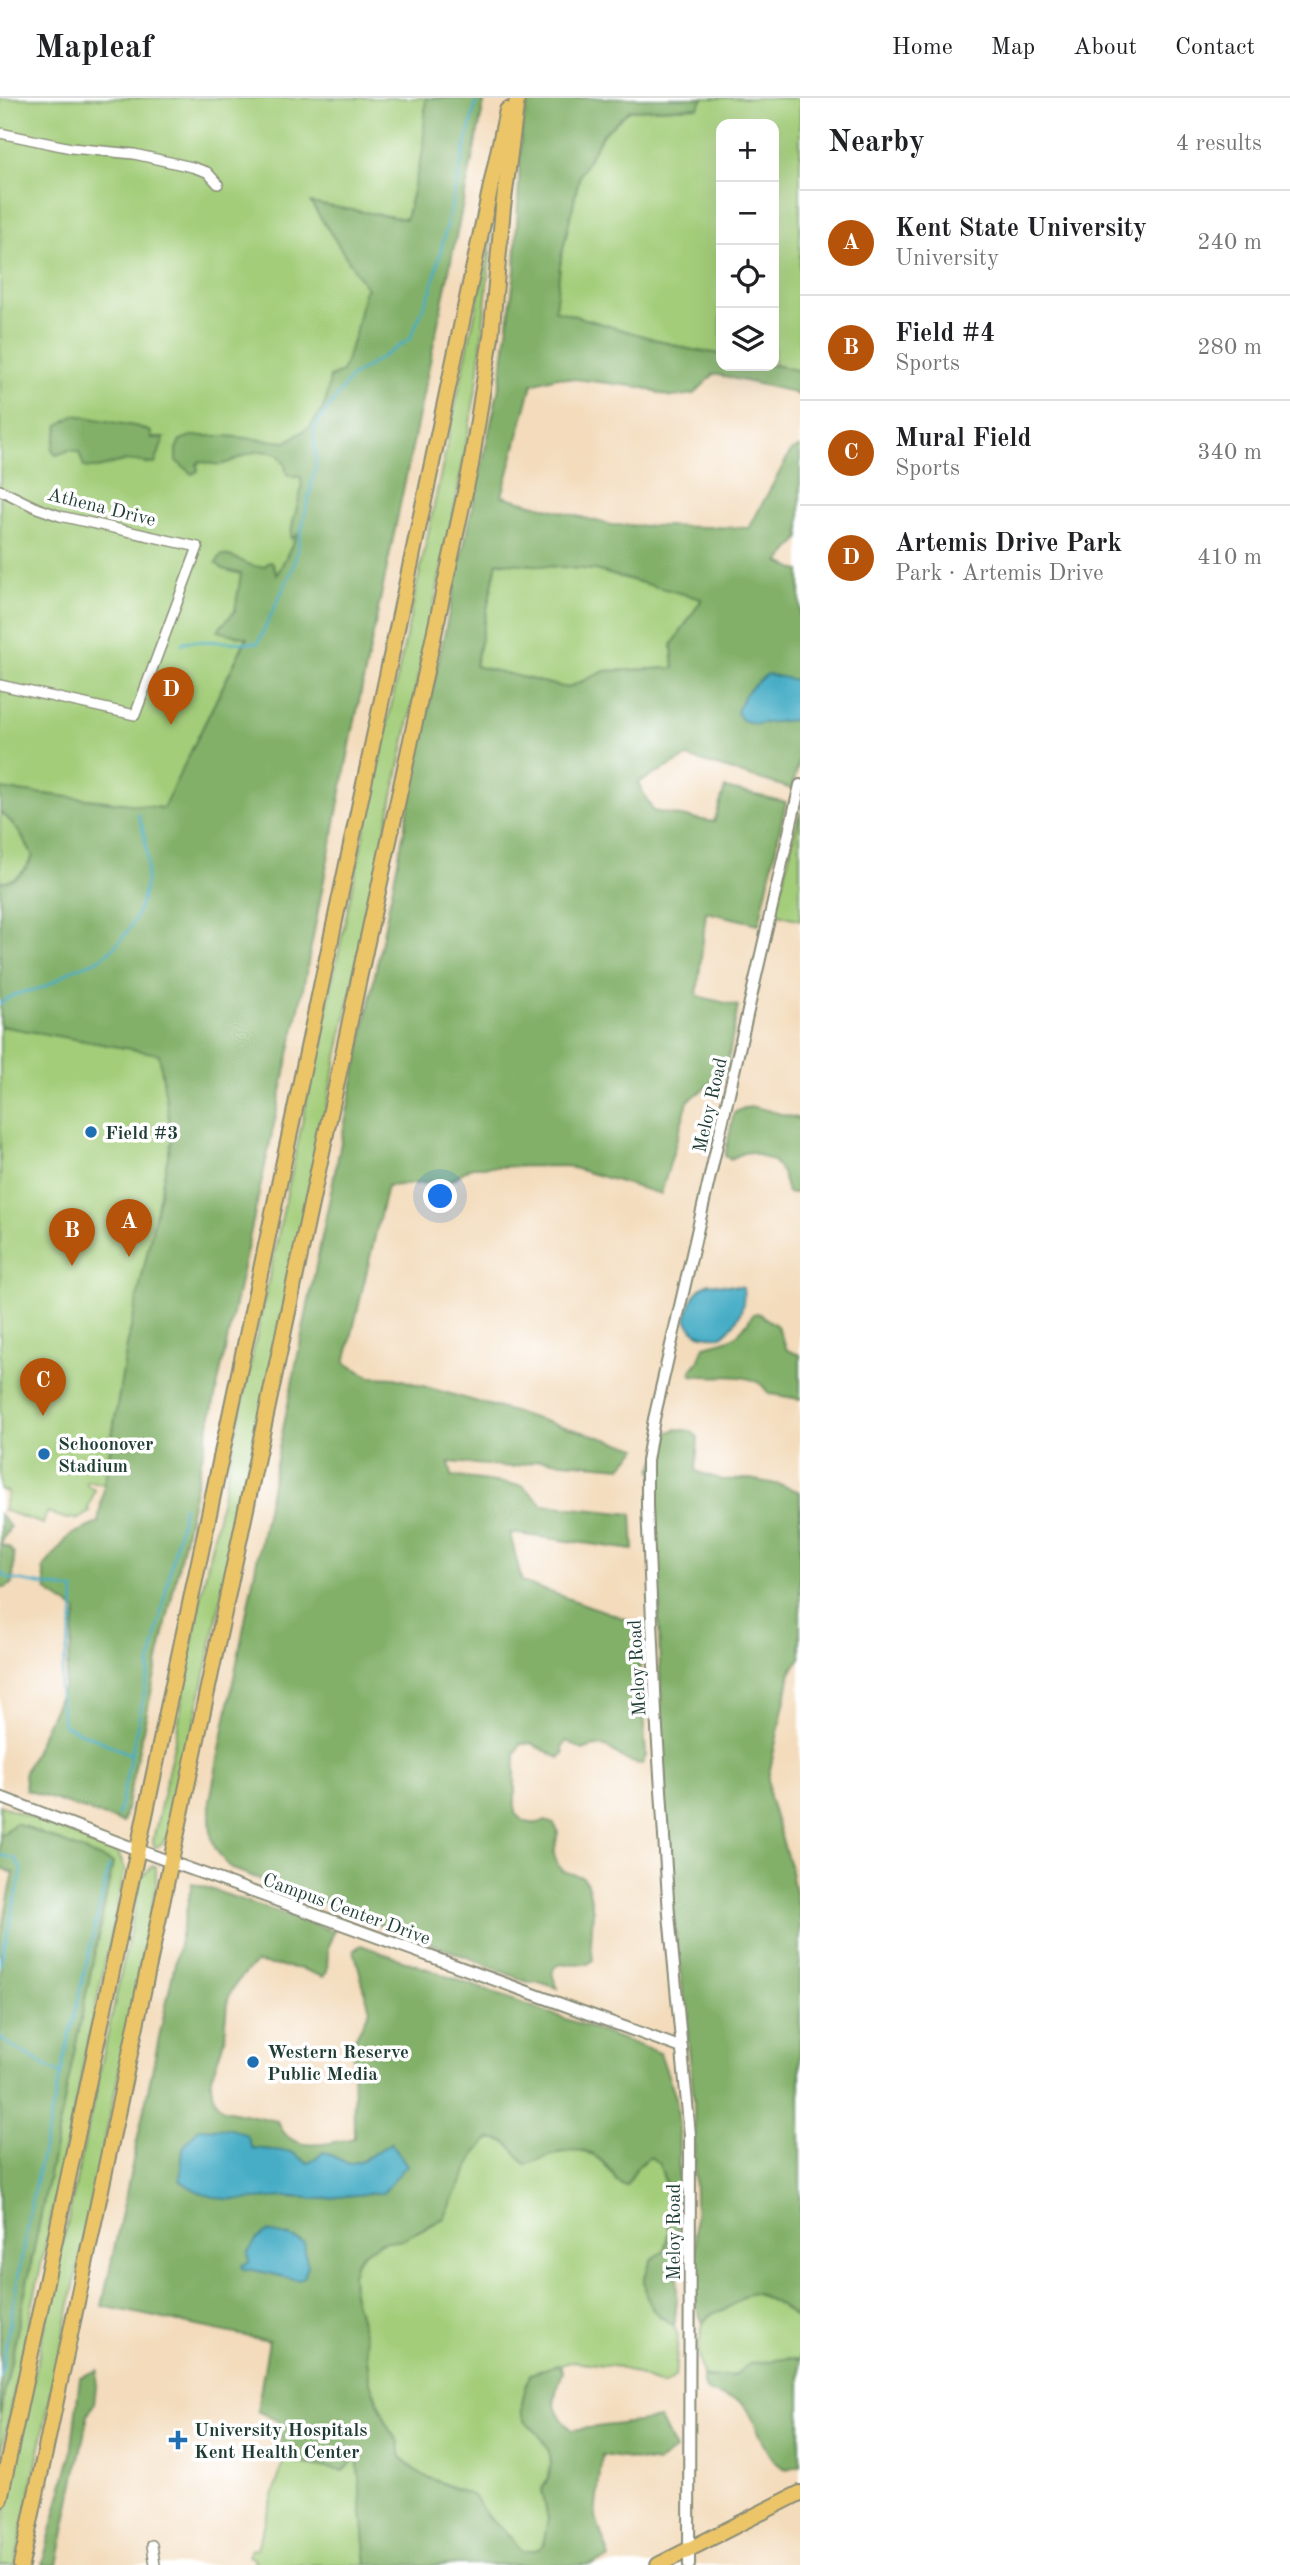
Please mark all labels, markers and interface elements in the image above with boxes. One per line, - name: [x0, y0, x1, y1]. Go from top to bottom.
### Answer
- text: Mapleaf: [35, 32, 153, 65]
- text: Home: [892, 36, 953, 60]
- text: Map: [991, 36, 1035, 60]
- text: About: [1073, 36, 1137, 60]
- text: Contact: [1175, 36, 1255, 60]
- map controls: [716, 119, 779, 371]
- button: +: [716, 119, 779, 182]
- text: Nearby: [828, 128, 925, 158]
- text: 4 results: [1176, 132, 1262, 155]
- button: −: [716, 182, 779, 245]
- text: Kent State University: [895, 216, 1147, 242]
- text: A: [842, 231, 860, 254]
- text: 240 m: [1197, 231, 1262, 254]
- button: locate: [716, 245, 779, 308]
- text: University: [895, 247, 999, 270]
- button: layers: [716, 308, 779, 371]
- text: Field #4: [895, 321, 995, 347]
- text: B: [843, 336, 859, 359]
- text: 280 m: [1197, 336, 1262, 359]
- text: Sports: [895, 352, 960, 375]
- text: Mural Field: [895, 426, 1032, 452]
- text: C: [843, 441, 859, 464]
- text: 340 m: [1197, 441, 1262, 464]
- text: Sports: [895, 457, 960, 480]
- street label: Athena Drive: [45, 486, 157, 531]
- text: Artemis Drive Park: [895, 531, 1122, 557]
- text: D: [842, 546, 860, 569]
- text: 410 m: [1197, 546, 1262, 569]
- text: Park · Artemis Drive: [895, 562, 1103, 585]
- pin: D: [148, 667, 194, 725]
- street label: Meloy Road: [691, 1056, 732, 1155]
- marker: Field #3: [83, 1124, 99, 1140]
- place label: Field #3: [105, 1125, 178, 1144]
- your location: [423, 1179, 457, 1213]
- pin: A: [106, 1199, 152, 1257]
- pin: B: [49, 1208, 95, 1266]
- pin: C: [20, 1358, 66, 1416]
- place label: Schoonover Stadium: [58, 1436, 154, 1477]
- marker: Schoonover Stadium: [36, 1446, 52, 1462]
- street label: Meloy Road: [626, 1619, 651, 1717]
- street label: Campus Center Drive: [260, 1871, 432, 1949]
- place label: Western Reserve Public Media: [267, 2044, 409, 2085]
- marker: Western Reserve Public Media: [245, 2054, 261, 2070]
- street label: Meloy Road: [666, 2183, 685, 2280]
- place label: University Hospitals Kent Health Center: [194, 2422, 367, 2463]
- marker: University Hospitals Kent Health Center: [168, 2430, 188, 2450]

